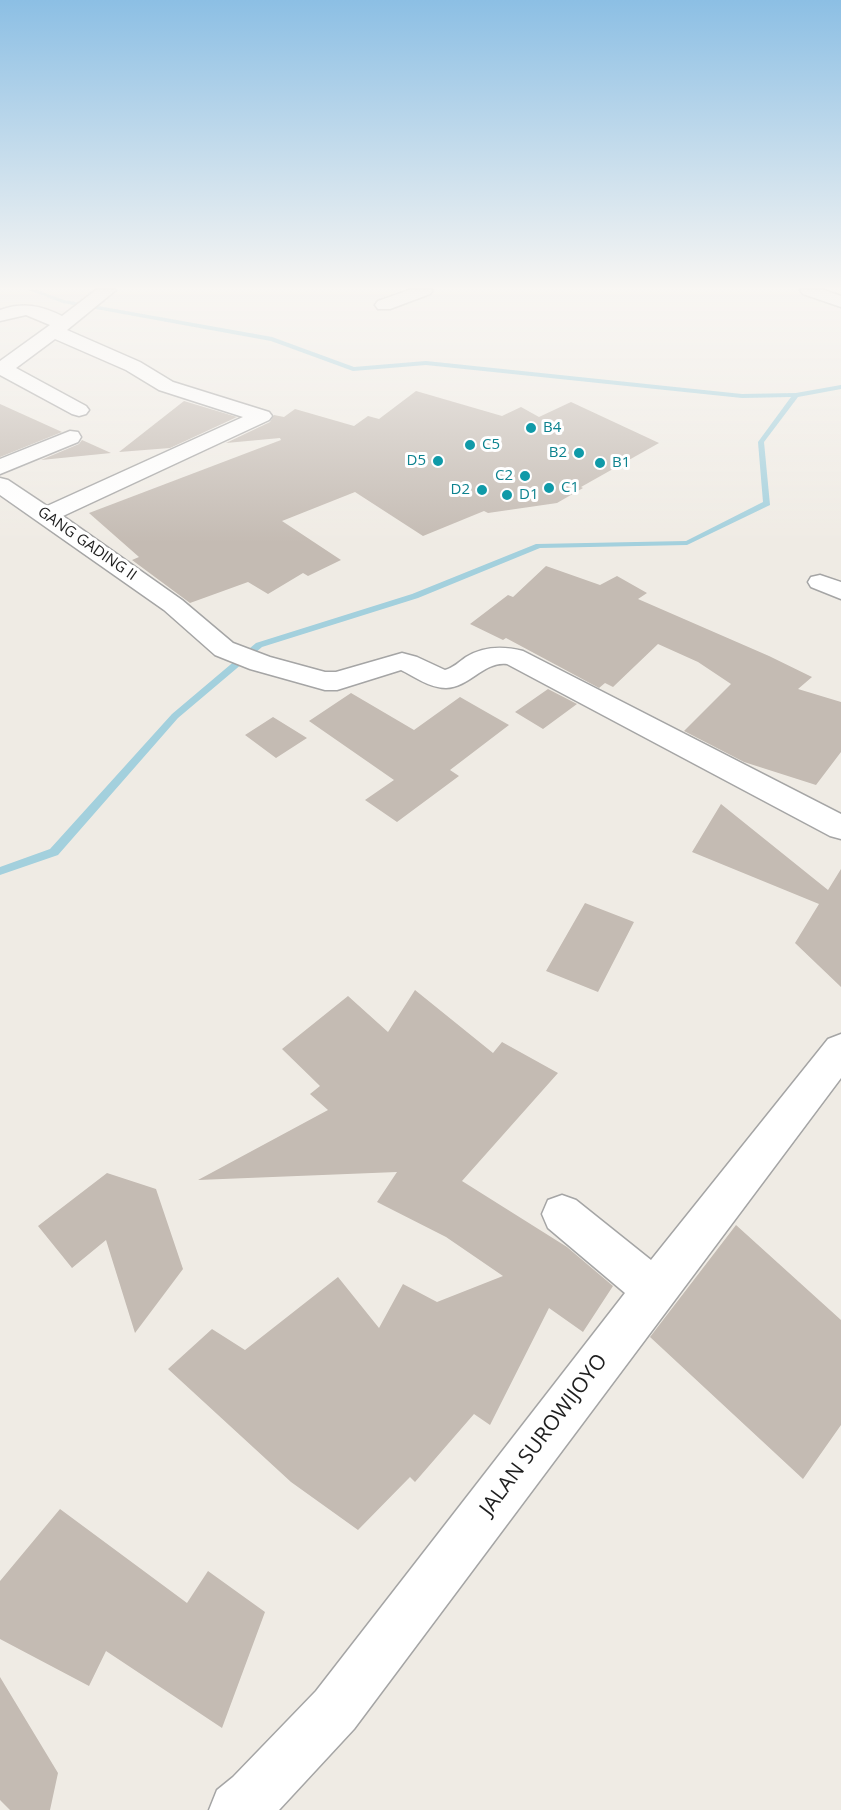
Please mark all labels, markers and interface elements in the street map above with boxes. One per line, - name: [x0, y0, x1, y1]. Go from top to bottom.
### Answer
- place label: B4: [543, 419, 561, 437]
- marker: B4: [524, 421, 538, 435]
- place label: C5: [482, 436, 500, 454]
- marker: C5: [463, 438, 477, 452]
- place label: B2: [549, 444, 567, 462]
- marker: B2: [572, 446, 586, 460]
- place label: D5: [407, 452, 426, 470]
- marker: D5: [431, 454, 445, 468]
- place label: B1: [612, 454, 630, 472]
- marker: B1: [593, 456, 607, 470]
- place label: C2: [495, 467, 513, 485]
- marker: C2: [518, 469, 532, 483]
- place label: C1: [561, 479, 579, 497]
- place label: D2: [451, 481, 470, 499]
- marker: C1: [542, 481, 556, 495]
- marker: D2: [475, 483, 489, 497]
- place label: D1: [519, 486, 538, 504]
- marker: D1: [500, 488, 514, 502]
- street label: GANG GADING II: [34, 503, 140, 585]
- street label: JALAN SUROWIJOYO: [475, 1349, 613, 1521]

